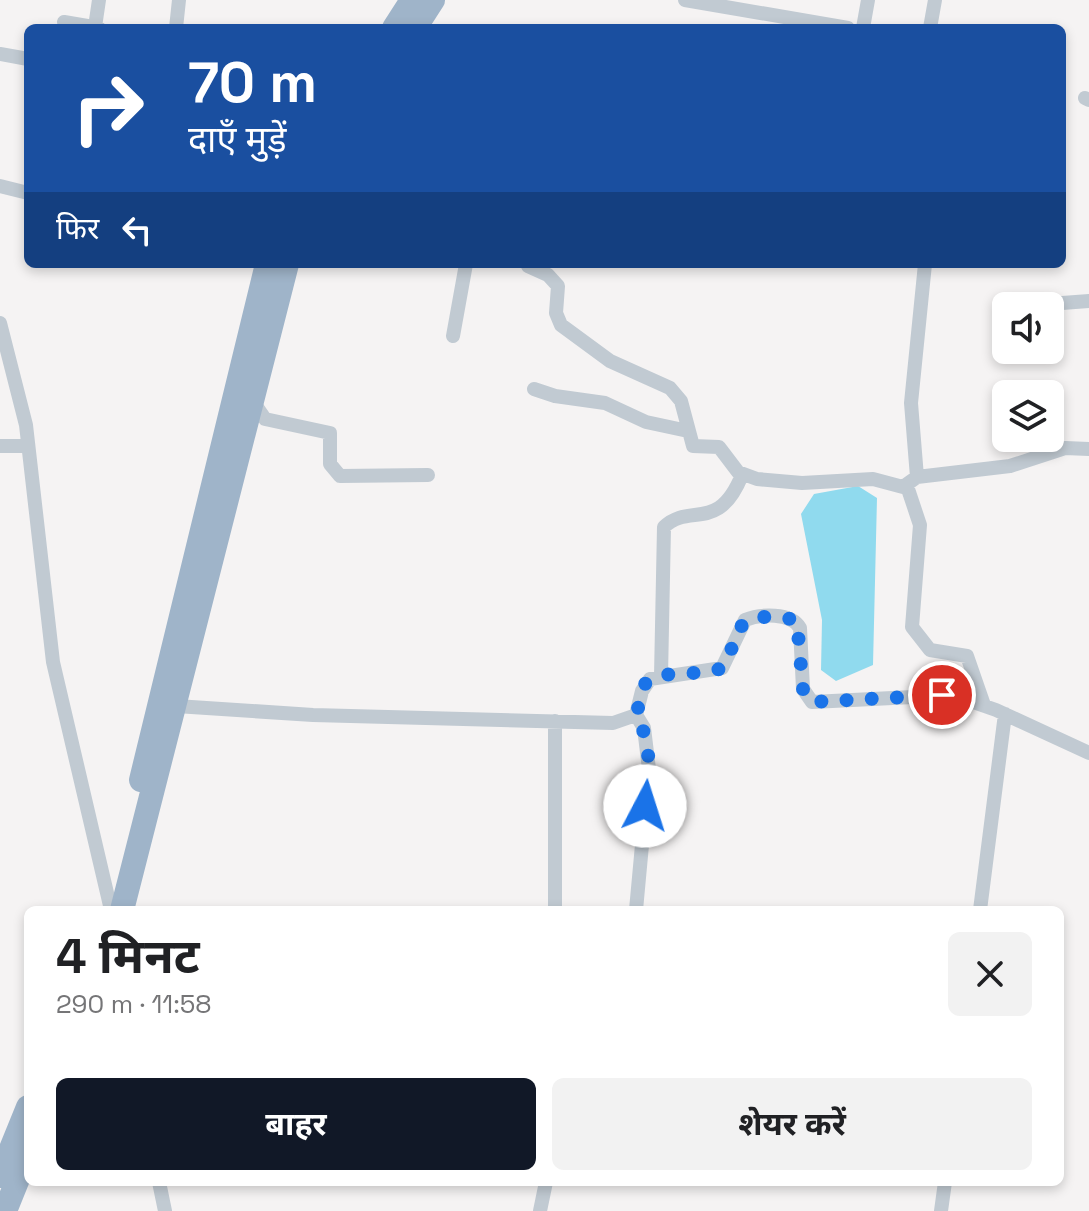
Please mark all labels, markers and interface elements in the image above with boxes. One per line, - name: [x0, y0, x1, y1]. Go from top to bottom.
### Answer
- text: 70 m: [188, 47, 317, 118]
- icon: right: [56, 56, 160, 160]
- text: दाएँ मुड़ें: [188, 117, 286, 163]
- icon: left: [115, 208, 159, 252]
- text: फिर: [56, 209, 99, 248]
- map controls: [992, 292, 1064, 452]
- button: sound: [992, 292, 1064, 364]
- button: layers: [992, 380, 1064, 452]
- pin: [908, 661, 976, 729]
- icon: arrive: [920, 673, 964, 717]
- position arrow: [603, 764, 687, 848]
- text: 4 मिनट: [56, 926, 199, 987]
- button: close: [948, 932, 1032, 1016]
- text: 290 m · 11:58: [56, 987, 212, 1021]
- button: बाहर: [56, 1078, 536, 1170]
- button: शेयर करें: [552, 1078, 1032, 1170]

